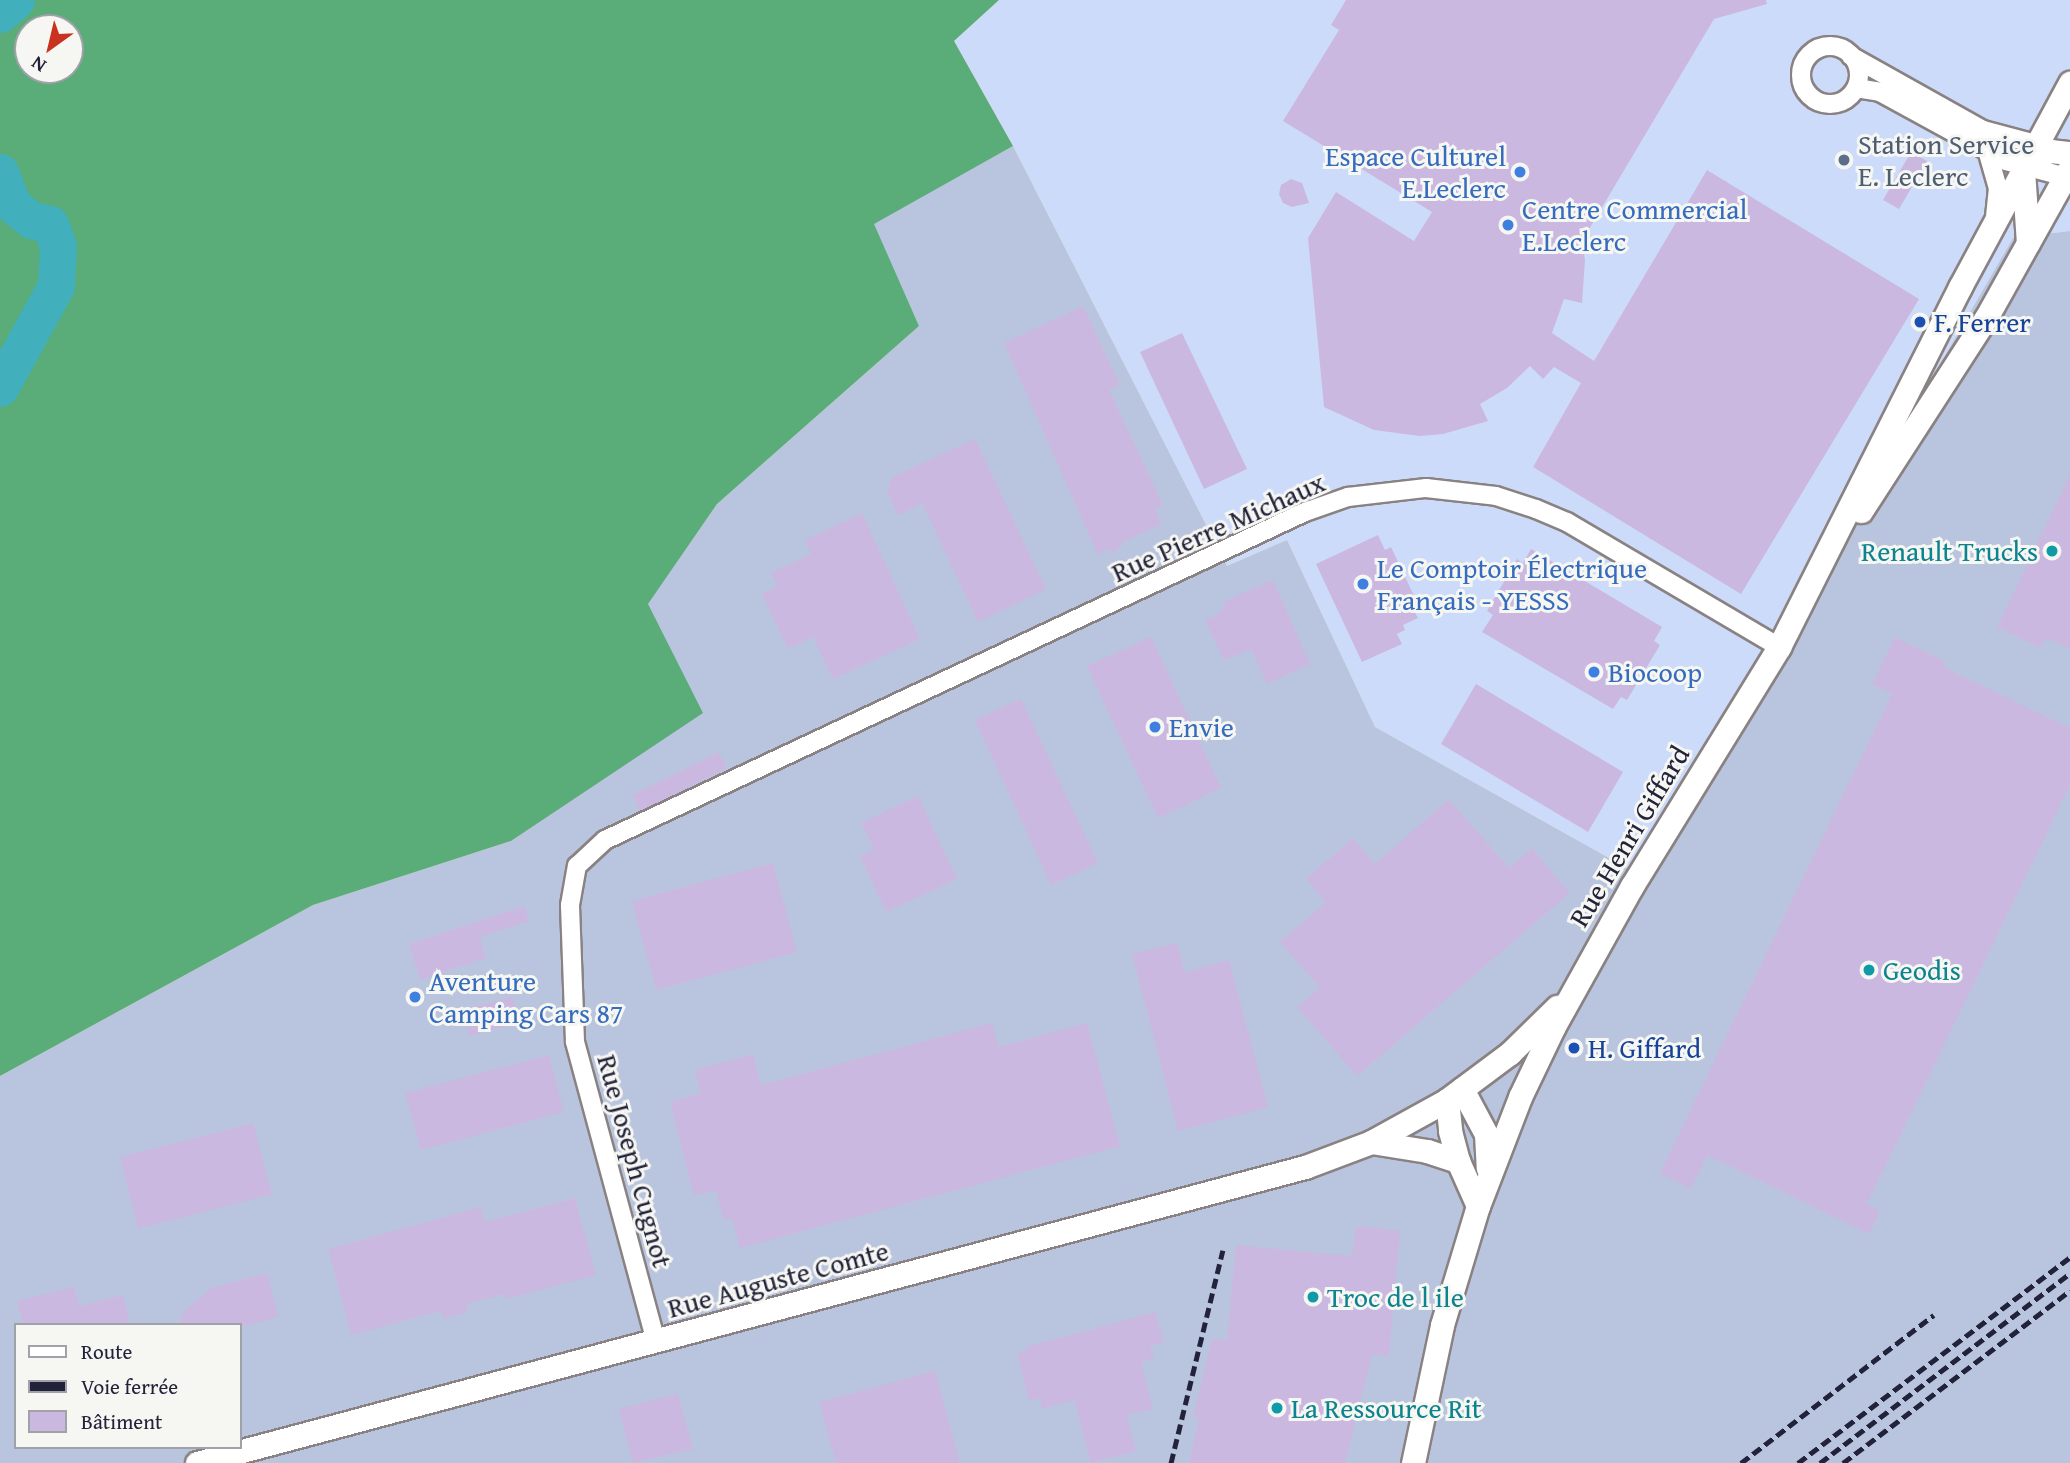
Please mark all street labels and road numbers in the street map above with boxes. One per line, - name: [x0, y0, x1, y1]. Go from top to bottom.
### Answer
- street label: Rue Pierre Michaux: [1106, 465, 1330, 589]
- street label: Rue Henri Giffard: [1562, 739, 1696, 933]
- street label: Rue Joseph Cugnot: [590, 1051, 680, 1271]
- street label: Rue Auguste Comte: [664, 1233, 892, 1325]

